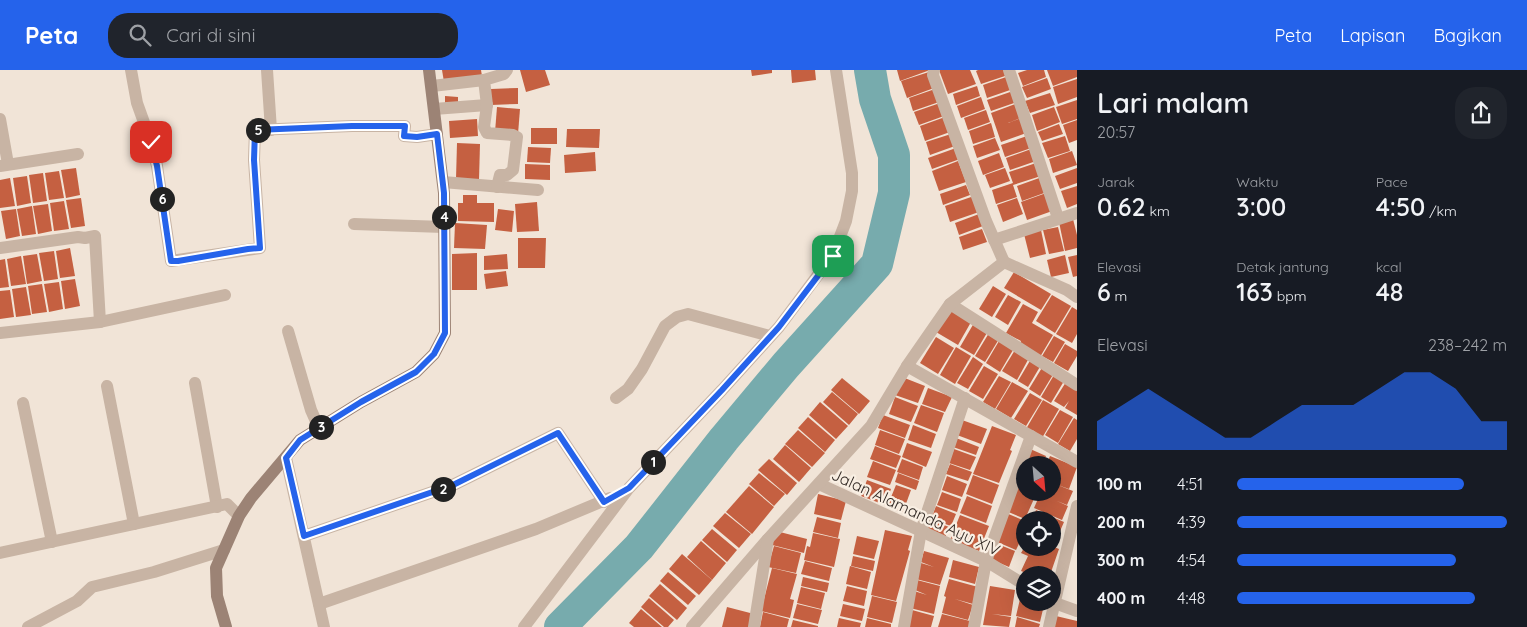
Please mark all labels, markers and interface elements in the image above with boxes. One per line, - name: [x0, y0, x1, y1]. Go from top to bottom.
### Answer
- search box: [108, 13, 458, 58]
- text: Peta: [25, 20, 78, 50]
- icon: search: [126, 21, 154, 49]
- text: Cari di sini: [166, 23, 256, 47]
- text: Peta: [1275, 24, 1312, 47]
- text: Lapisan: [1340, 24, 1405, 47]
- text: Bagikan: [1433, 24, 1502, 47]
- text: Lari malam: [1097, 85, 1249, 120]
- button: share: [1455, 87, 1507, 139]
- pin: 5: [246, 118, 270, 142]
- pin: [130, 121, 172, 163]
- text: 5: [254, 121, 263, 139]
- text: 20:57: [1097, 122, 1135, 142]
- icon: check: [137, 128, 165, 156]
- text: Jarak: [1097, 173, 1135, 191]
- text: Waktu: [1236, 173, 1278, 191]
- text: Pace: [1376, 173, 1408, 191]
- pin: 6: [150, 186, 174, 212]
- text: 6: [159, 190, 166, 208]
- text: 0.62: [1097, 191, 1146, 222]
- text: 3:00: [1236, 191, 1286, 222]
- text: 4:50: [1376, 191, 1425, 222]
- text: km: [1146, 202, 1170, 220]
- text: /km: [1425, 202, 1457, 220]
- pin: 4: [432, 204, 456, 230]
- text: 4: [440, 208, 449, 226]
- pin: [812, 235, 854, 277]
- icon: arrive: [819, 242, 847, 270]
- text: Elevasi: [1097, 258, 1141, 276]
- text: Detak jantung: [1236, 258, 1329, 276]
- text: kcal: [1376, 258, 1402, 276]
- text: 6: [1097, 276, 1111, 307]
- text: 163: [1236, 276, 1273, 307]
- text: 48: [1376, 276, 1403, 307]
- text: m: [1111, 287, 1127, 305]
- text: bpm: [1273, 287, 1307, 305]
- text: Elevasi: [1097, 335, 1148, 355]
- text: 238–242 m: [1428, 335, 1507, 355]
- pin: 3: [308, 414, 334, 440]
- text: 3: [318, 418, 325, 436]
- pin: 1: [640, 450, 666, 474]
- text: 1: [651, 453, 656, 471]
- north arrow: [1016, 456, 1061, 501]
- map controls: [1016, 456, 1061, 611]
- street label: Jalan Alamanda Ayu XIV: [829, 464, 1004, 560]
- text: 100 m: [1097, 474, 1142, 494]
- text: 4:51: [1177, 474, 1203, 494]
- pin: 2: [430, 476, 456, 502]
- text: 2: [440, 480, 447, 498]
- button: locate: [1016, 511, 1061, 556]
- text: 200 m: [1097, 512, 1145, 532]
- text: 4:39: [1177, 512, 1206, 532]
- text: 300 m: [1097, 550, 1144, 570]
- text: 4:54: [1177, 550, 1206, 570]
- button: layers: [1016, 566, 1061, 611]
- text: 400 m: [1097, 588, 1145, 608]
- text: 4:48: [1177, 588, 1206, 608]

